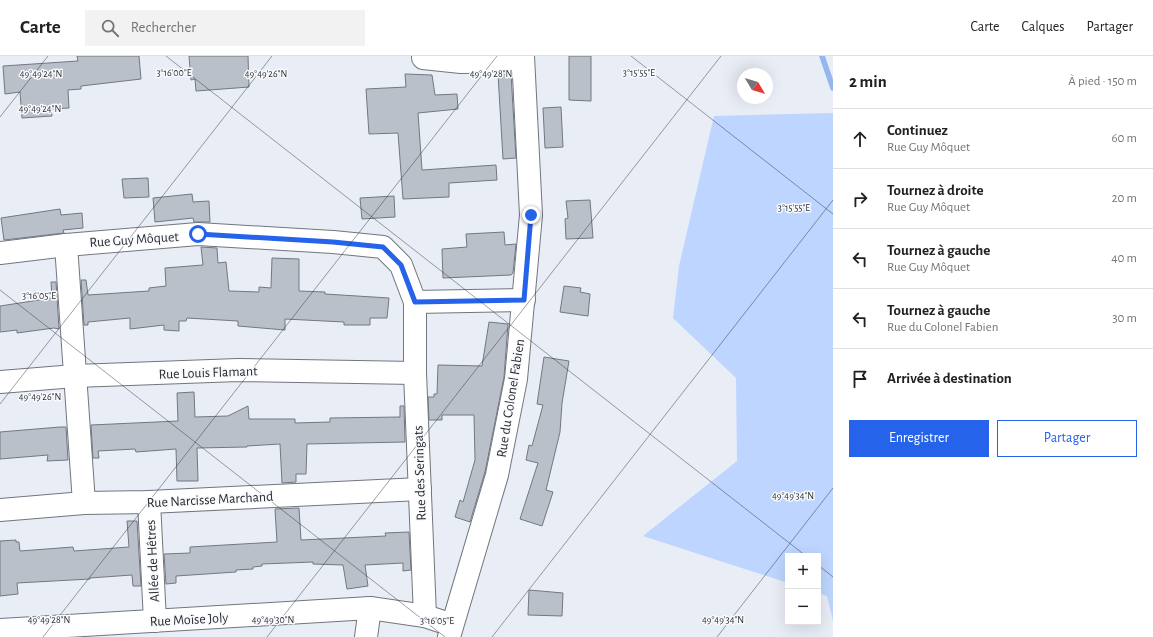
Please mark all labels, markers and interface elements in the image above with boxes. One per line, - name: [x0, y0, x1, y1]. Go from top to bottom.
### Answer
- search box: [85, 10, 365, 46]
- icon: search: [99, 17, 121, 39]
- text: Carte: [20, 18, 61, 37]
- text: Rechercher: [131, 20, 196, 35]
- text: Carte: [971, 20, 999, 34]
- text: Calques: [1021, 20, 1065, 34]
- text: Partager: [1087, 20, 1133, 34]
- text: 3°16'00"E: [156, 68, 192, 78]
- text: 3°15'55"E: [623, 68, 655, 78]
- north arrow: [737, 68, 773, 104]
- text: 49°49'24"N: [20, 69, 62, 79]
- text: 49°49'26"N: [245, 69, 287, 79]
- text: 49°49'28"N: [470, 69, 512, 79]
- text: 2 min: [849, 73, 887, 90]
- text: À pied · 150 m: [1068, 75, 1137, 88]
- text: 49°49'24"N: [19, 104, 61, 114]
- text: Continuez: [887, 123, 948, 138]
- icon: ahead: [849, 128, 871, 150]
- text: 60 m: [1111, 132, 1137, 145]
- text: Rue Guy Môquet: [887, 141, 970, 154]
- text: Tournez à droite: [887, 183, 984, 198]
- icon: right: [849, 188, 871, 210]
- text: 20 m: [1112, 192, 1137, 205]
- text: Rue Guy Môquet: [887, 201, 970, 214]
- text: 3°15'55"E: [778, 203, 810, 213]
- route end: [522, 206, 540, 224]
- route start: [189, 225, 207, 243]
- street label: Rue Guy Môquet: [89, 230, 180, 250]
- text: Tournez à gauche: [887, 243, 990, 258]
- icon: left: [849, 248, 871, 270]
- text: 40 m: [1111, 252, 1137, 265]
- text: Rue Guy Môquet: [887, 261, 970, 274]
- text: 3°16'05"E: [22, 291, 56, 301]
- text: Tournez à gauche: [887, 303, 990, 318]
- icon: left: [849, 308, 871, 330]
- text: 30 m: [1112, 312, 1137, 325]
- text: Rue du Colonel Fabien: [887, 321, 998, 334]
- street label: Rue du Colonel Fabien: [495, 338, 527, 459]
- street label: Rue Louis Flamant: [158, 364, 258, 382]
- icon: arrive: [849, 368, 871, 390]
- text: Arrivée à destination: [887, 371, 1012, 386]
- text: 49°49'26"N: [19, 392, 61, 402]
- button: Enregistrer: [849, 420, 989, 457]
- button: Partager: [997, 420, 1137, 457]
- street label: Rue des Seringats: [411, 425, 429, 521]
- street label: Rue Narcisse Marchand: [146, 490, 274, 510]
- text: 49°49'34"N: [772, 491, 814, 501]
- street label: Allée de Hêtres: [144, 519, 162, 603]
- map controls: [785, 553, 821, 625]
- button: +: [785, 553, 821, 589]
- button: −: [785, 589, 821, 625]
- street label: Rue Moïse Joly: [149, 611, 229, 629]
- text: 49°49'28"N: [28, 615, 70, 625]
- text: 49°49'30"N: [252, 615, 294, 625]
- text: 49°49'34"N: [702, 615, 744, 625]
- text: 3°16'05"E: [420, 616, 454, 626]

